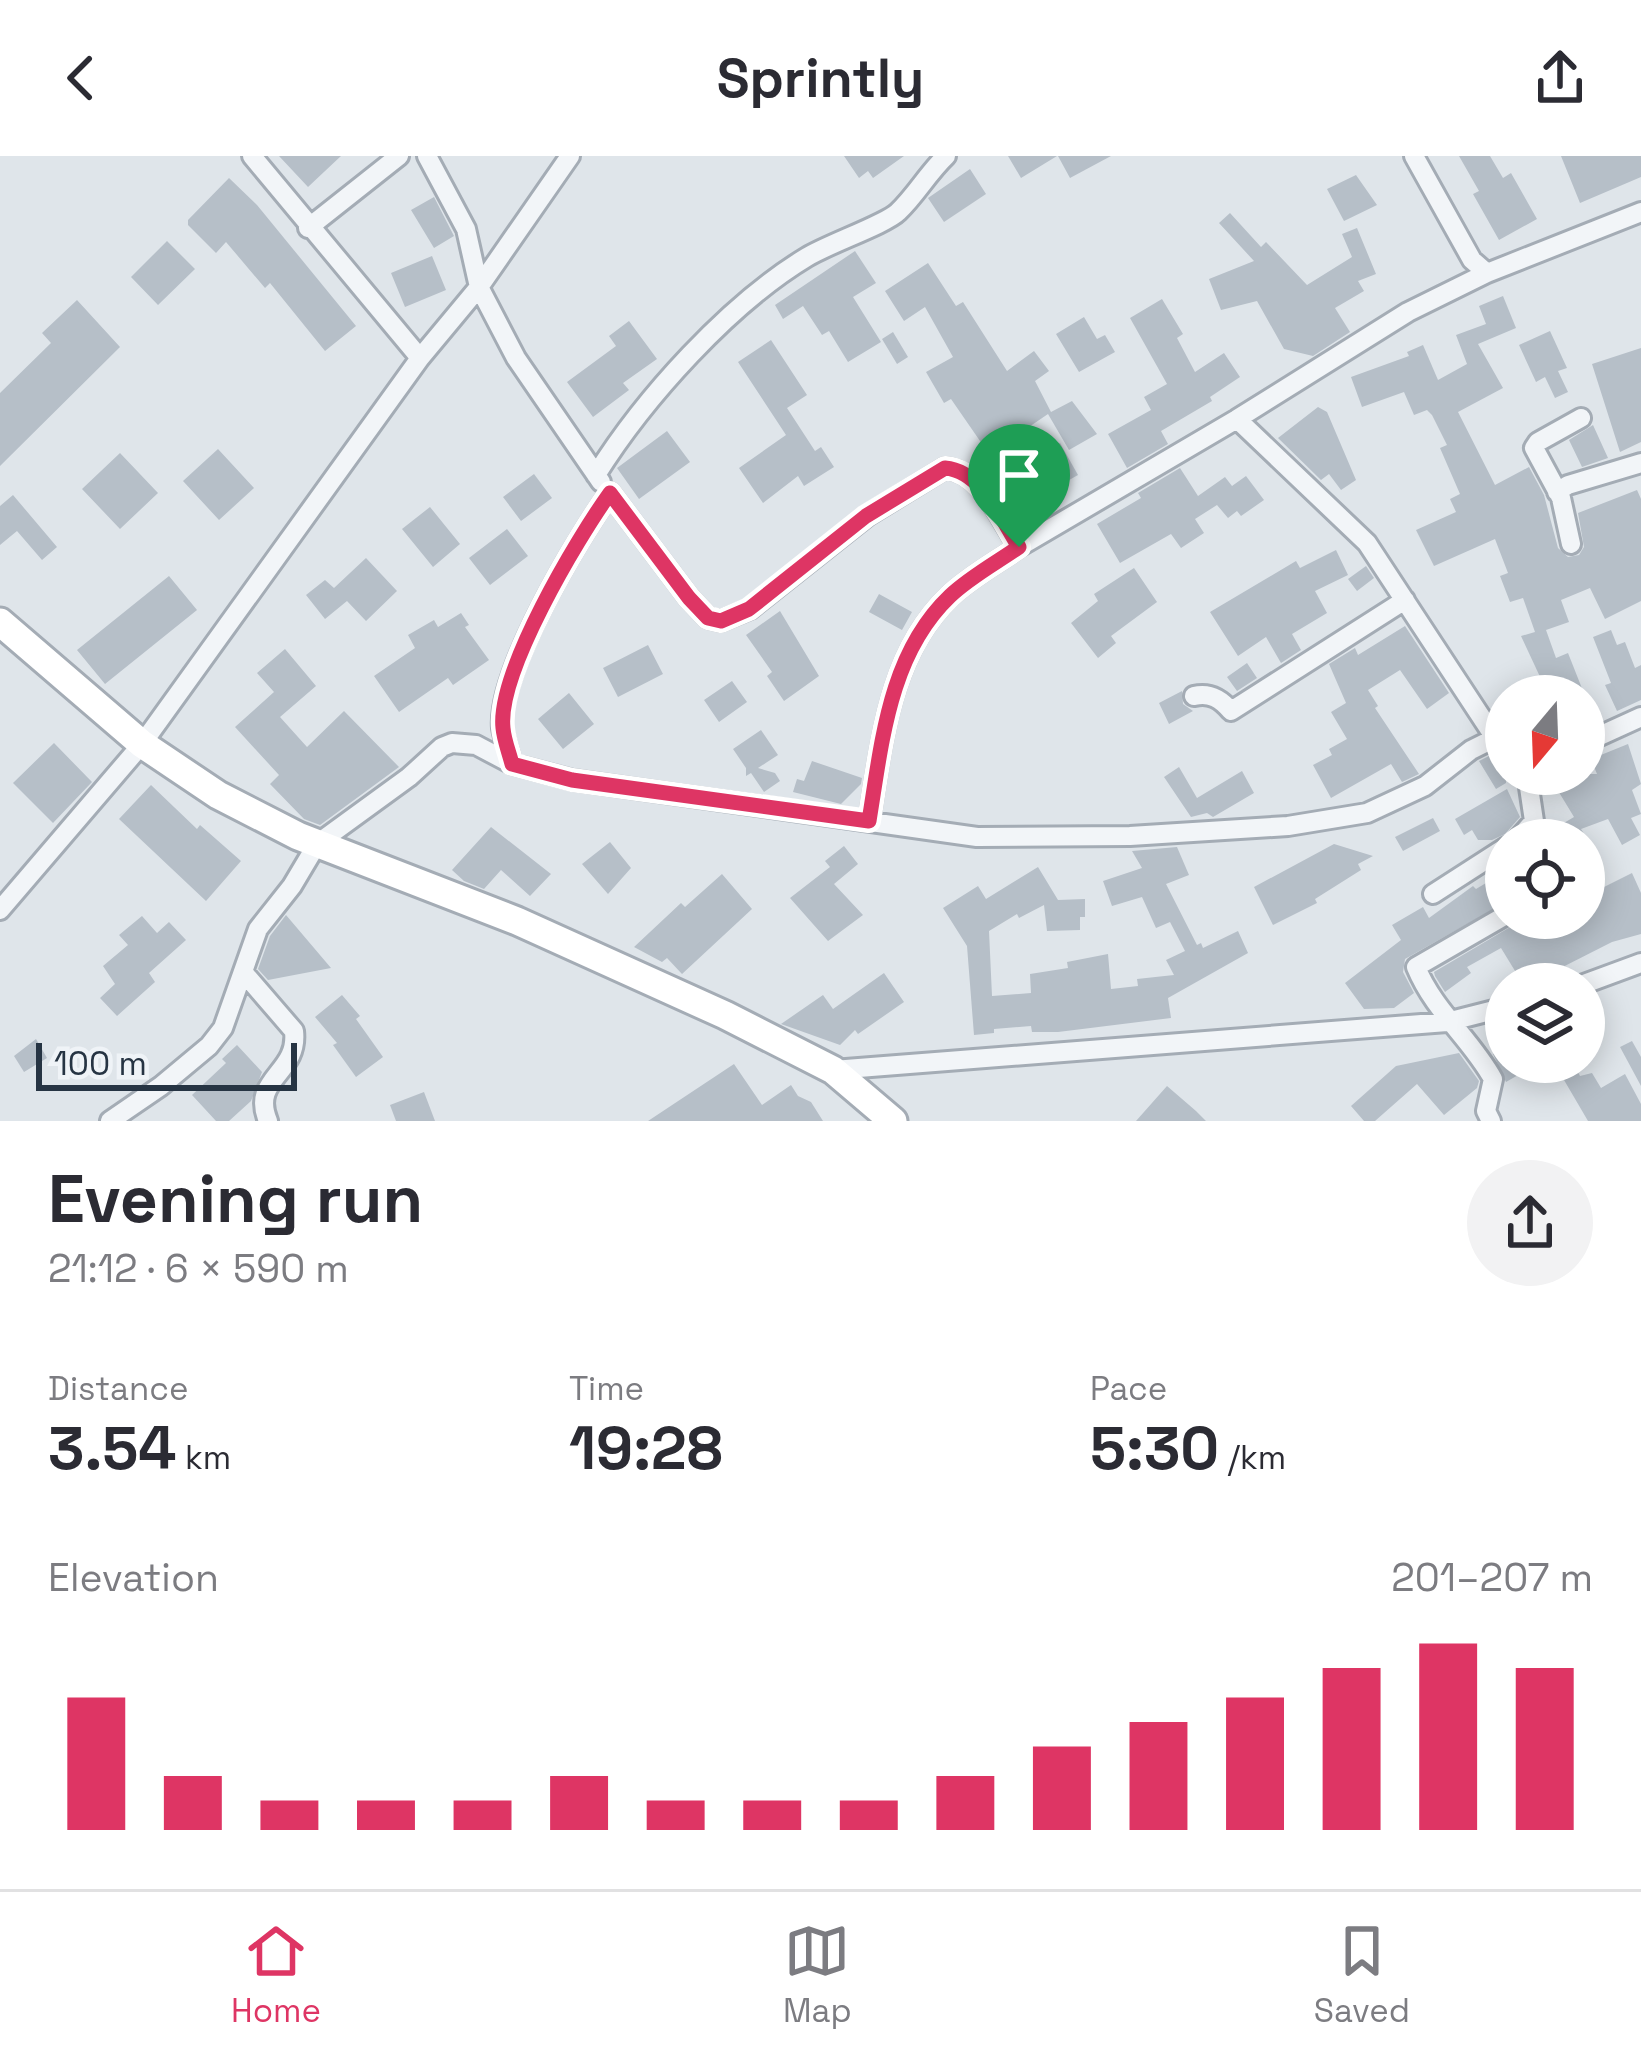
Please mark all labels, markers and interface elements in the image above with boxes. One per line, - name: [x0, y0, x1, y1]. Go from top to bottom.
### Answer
- text: Sprintly: [717, 44, 924, 113]
- icon: back: [48, 45, 114, 111]
- icon: share: [1527, 45, 1593, 111]
- pin: [968, 424, 1070, 547]
- icon: arrive: [986, 442, 1052, 508]
- north arrow: [1485, 675, 1605, 795]
- map controls: [1485, 675, 1605, 1083]
- button: locate: [1485, 819, 1605, 939]
- button: layers: [1485, 963, 1605, 1083]
- scale bar: [36, 1037, 297, 1090]
- text: 100 m: [54, 1043, 147, 1085]
- text: Evening run: [48, 1157, 423, 1241]
- button: share: [1467, 1160, 1593, 1286]
- text: 21:12 · 6 × 590 m: [48, 1244, 349, 1293]
- text: Distance: [48, 1368, 189, 1410]
- text: Time: [569, 1368, 644, 1410]
- text: Pace: [1090, 1368, 1167, 1410]
- text: 3.54: [48, 1410, 177, 1487]
- text: 19:28: [569, 1410, 723, 1487]
- text: 5:30: [1090, 1410, 1219, 1487]
- text: km: [177, 1437, 231, 1479]
- text: /km: [1219, 1437, 1286, 1479]
- text: Elevation: [48, 1553, 219, 1602]
- text: 201–207 m: [1391, 1553, 1593, 1602]
- tab: Home: [231, 1918, 321, 2032]
- tab: Map: [783, 1918, 852, 2032]
- tab: Saved: [1314, 1918, 1410, 2032]

